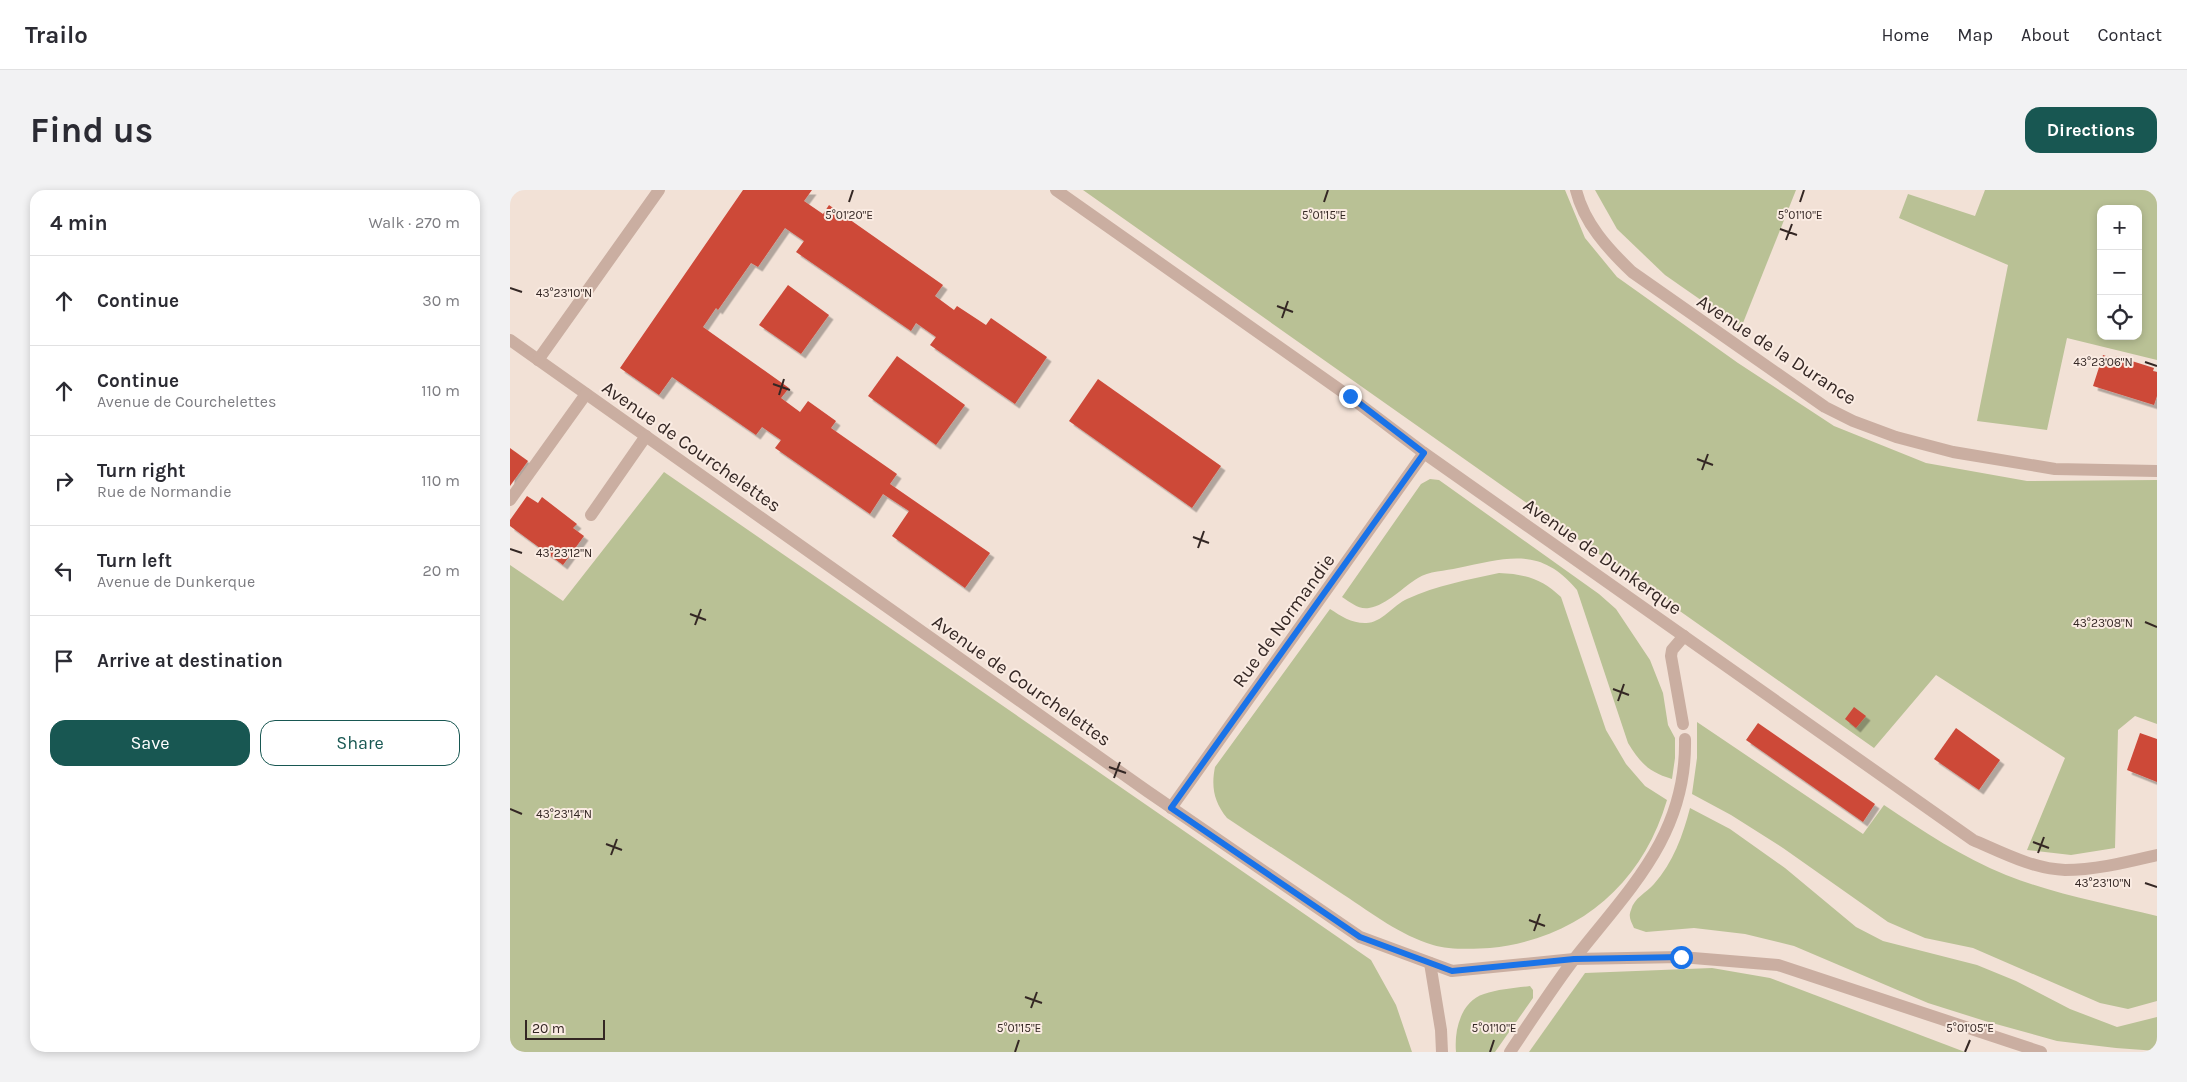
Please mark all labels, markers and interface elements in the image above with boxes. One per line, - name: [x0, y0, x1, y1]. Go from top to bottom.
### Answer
- text: Trailo: [25, 21, 88, 49]
- text: Home: [1881, 24, 1929, 46]
- text: Map: [1957, 24, 1993, 46]
- text: About: [2021, 24, 2070, 46]
- text: Contact: [2098, 24, 2162, 46]
- button: Directions: [2025, 107, 2157, 153]
- text: Find us: [30, 110, 153, 151]
- map controls: [2097, 205, 2142, 340]
- button: +: [2097, 205, 2142, 250]
- text: 5°01'20"E: [825, 208, 873, 222]
- text: 5°01'15"E: [1302, 208, 1346, 222]
- text: 5°01'10"E: [1777, 208, 1823, 222]
- text: 4 min: [50, 211, 108, 235]
- text: Walk · 270 m: [368, 213, 460, 232]
- button: −: [2097, 250, 2142, 295]
- text: 43°23'10"N: [536, 286, 592, 300]
- icon: ahead: [50, 287, 78, 315]
- text: Continue: [97, 290, 179, 312]
- street label: Avenue de la Durance: [1693, 290, 1860, 410]
- text: 30 m: [422, 291, 460, 310]
- button: locate: [2097, 295, 2142, 340]
- text: 43°23'06"N: [2073, 355, 2133, 369]
- text: Continue: [97, 370, 179, 392]
- icon: ahead: [50, 377, 78, 405]
- street label: Avenue de Courchelettes: [598, 377, 785, 517]
- text: 110 m: [421, 381, 460, 400]
- route end: [1339, 385, 1362, 408]
- text: Avenue de Courchelettes: [97, 392, 276, 411]
- text: Turn right: [97, 460, 186, 482]
- icon: right: [50, 467, 78, 495]
- text: 110 m: [421, 471, 460, 490]
- text: Rue de Normandie: [97, 482, 231, 501]
- street label: Avenue de Dunkerque: [1519, 494, 1686, 620]
- text: 43°23'12"N: [536, 546, 592, 560]
- text: Turn left: [97, 550, 172, 572]
- street label: Rue de Normandie: [1228, 550, 1340, 692]
- icon: left: [50, 557, 78, 585]
- text: 20 m: [422, 561, 460, 580]
- text: Avenue de Dunkerque: [97, 572, 255, 591]
- street label: Avenue de Courchelettes: [928, 611, 1115, 751]
- text: 43°23'08"N: [2073, 616, 2133, 630]
- icon: arrive: [50, 647, 78, 675]
- text: Arrive at destination: [97, 650, 283, 672]
- button: Save: [50, 720, 250, 766]
- button: Share: [260, 720, 460, 766]
- text: 43°23'14"N: [536, 807, 592, 821]
- text: 43°23'10"N: [2075, 876, 2131, 890]
- route start: [1670, 946, 1693, 969]
- scale bar: [525, 1017, 605, 1040]
- text: 20 m: [532, 1020, 565, 1037]
- text: 5°01'15"E: [997, 1021, 1041, 1035]
- text: 5°01'10"E: [1471, 1021, 1517, 1035]
- text: 5°01'05"E: [1946, 1021, 1994, 1035]

